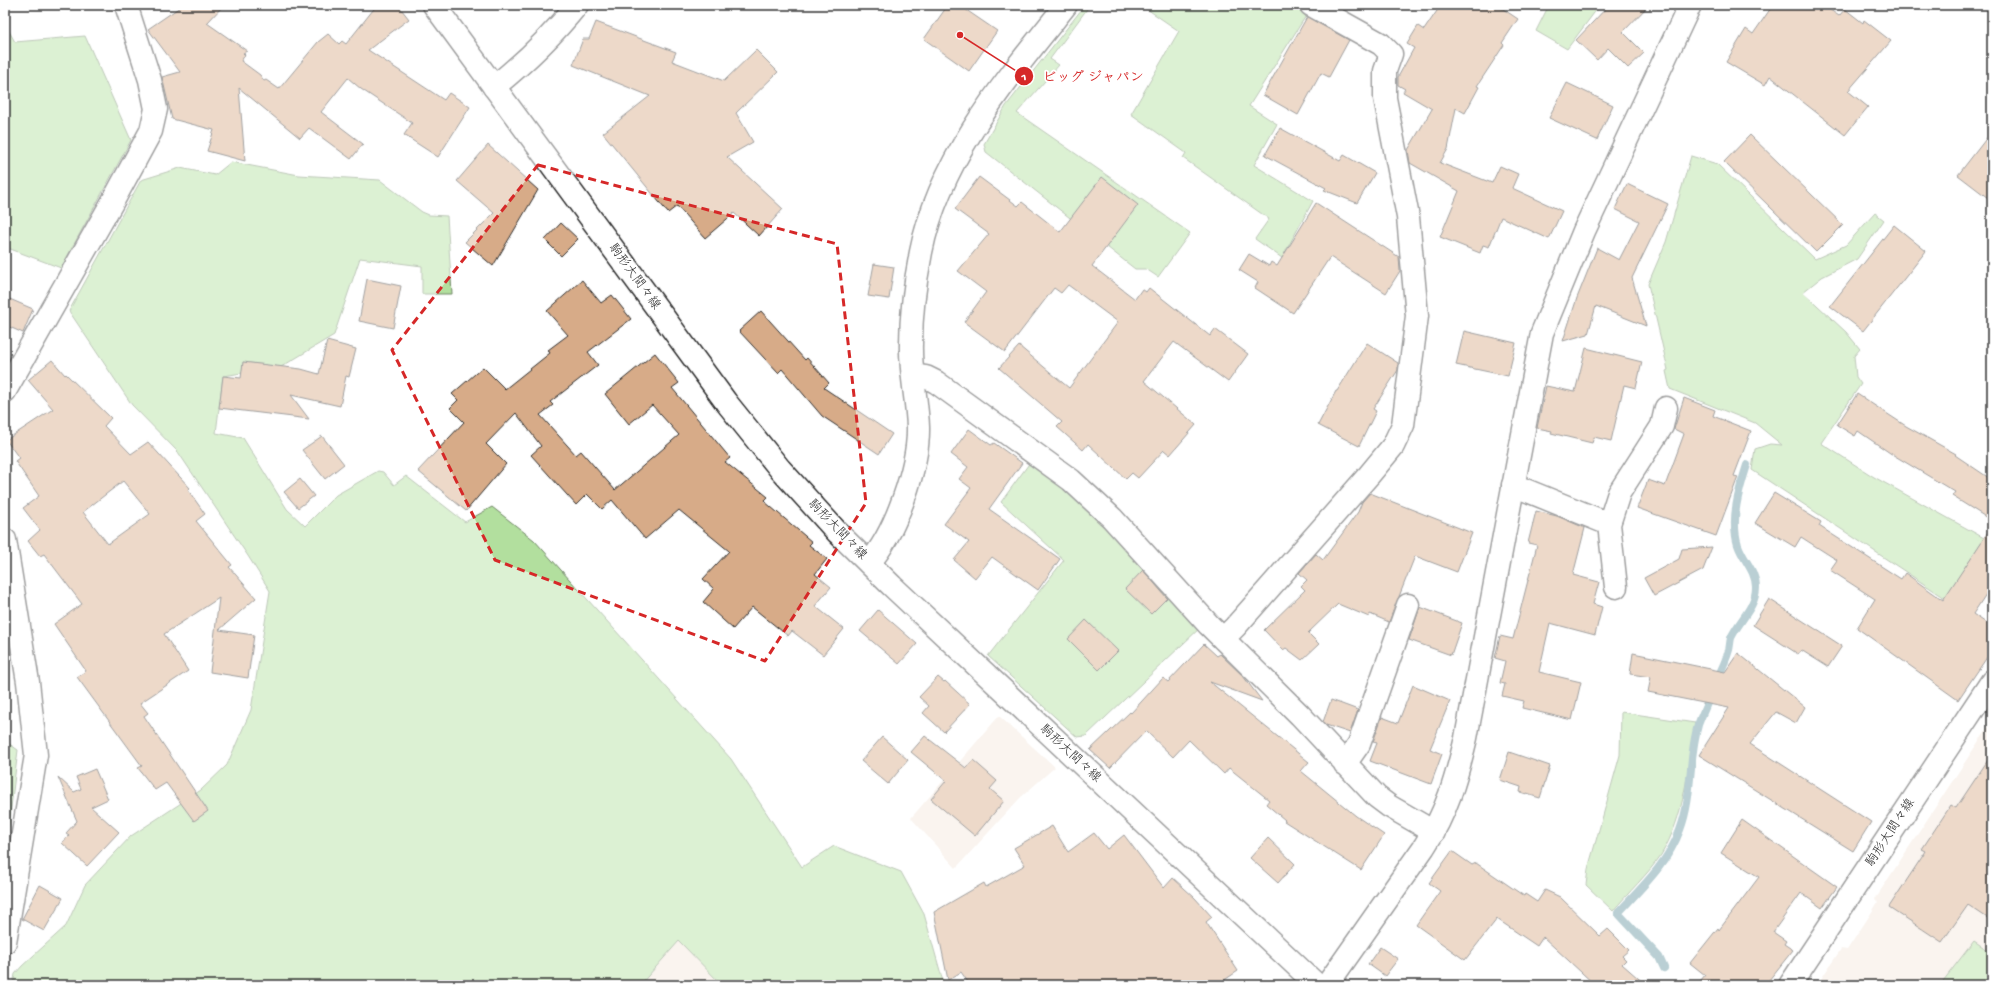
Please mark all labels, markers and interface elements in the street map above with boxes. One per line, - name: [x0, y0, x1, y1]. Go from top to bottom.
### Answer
- callout: ビッグ ジャパン: [1014, 63, 1152, 89]
- text: ビッグ ジャパン: [1042, 70, 1144, 87]
- text: 1: [1021, 71, 1027, 85]
- street label: 駒形大間々線: [605, 240, 664, 314]
- street label: 駒形大間々線: [805, 496, 871, 564]
- street label: 駒形大間々線: [1036, 721, 1105, 787]
- street label: 駒形大間々線: [1863, 795, 1919, 870]

